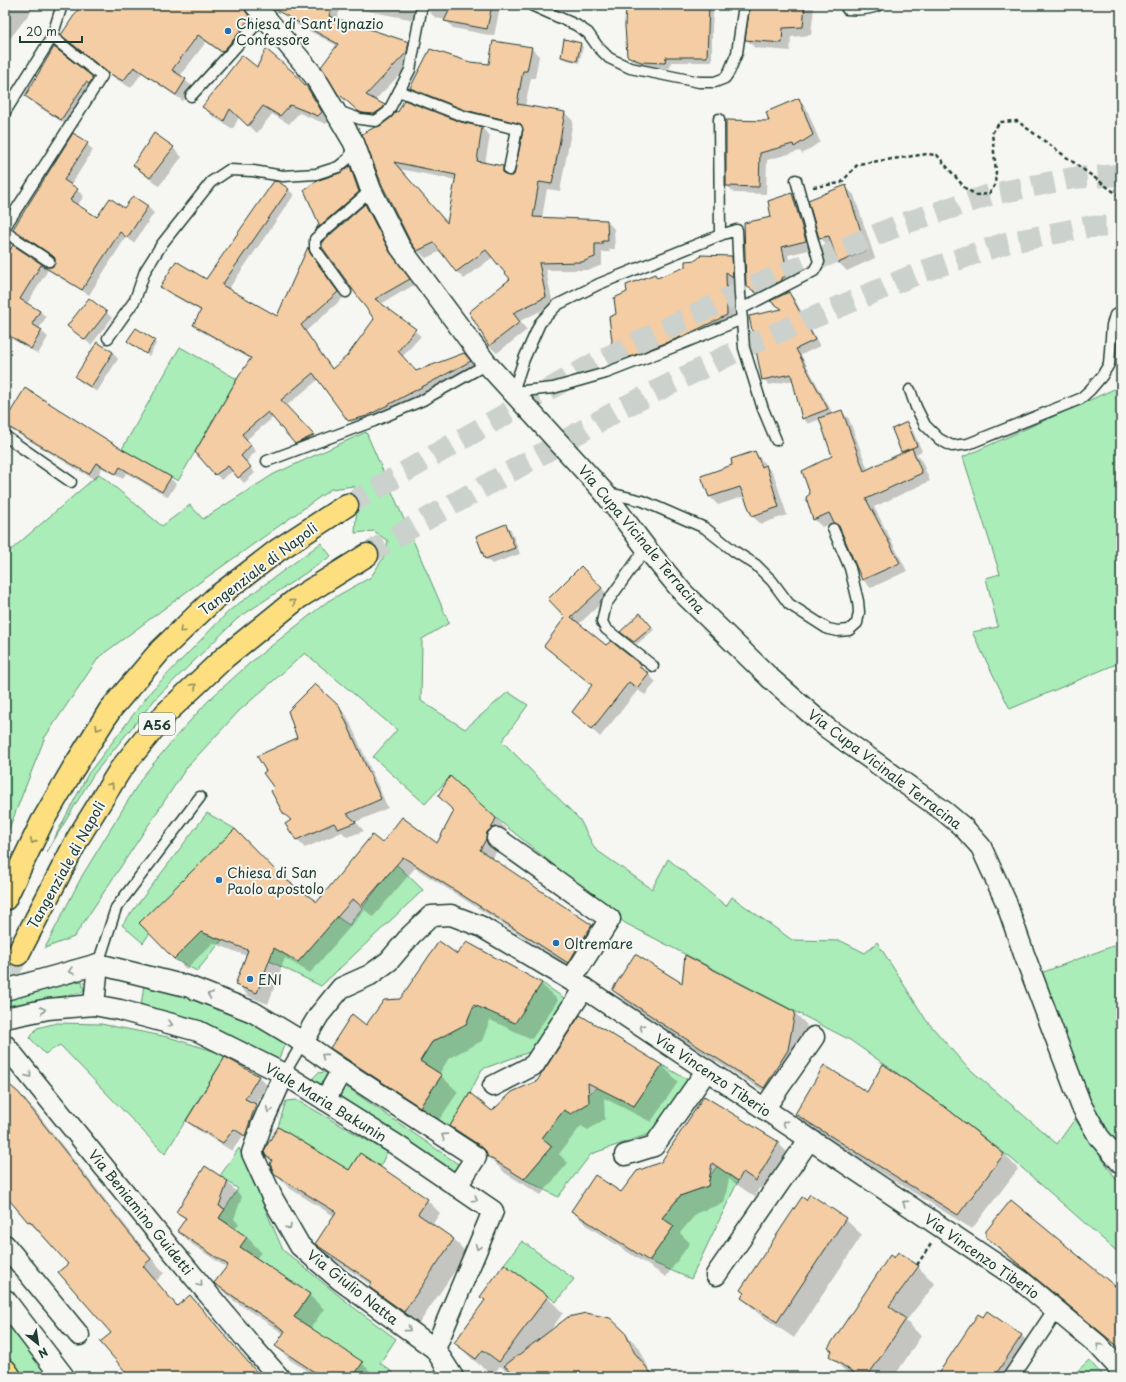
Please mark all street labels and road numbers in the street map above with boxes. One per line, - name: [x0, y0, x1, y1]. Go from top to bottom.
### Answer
- street label: Via Cupa Vicinale Terracina: [573, 460, 711, 618]
- street label: Tangenziale di Napoli: [194, 517, 322, 621]
- street label: Via Cupa Vicinale Terracina: [804, 704, 967, 834]
- road number: A56: [139, 713, 175, 735]
- street label: Tangenziale di Napoli: [22, 797, 110, 933]
- street label: Via Vincenzo Tiberio: [651, 1028, 776, 1122]
- street label: Viale Maria Bakunin: [261, 1057, 391, 1147]
- street label: Via Beniamino Guidetti: [84, 1145, 198, 1279]
- street label: Via Vincenzo Tiberio: [920, 1208, 1044, 1304]
- street label: Via Giulio Natta: [303, 1245, 404, 1330]

